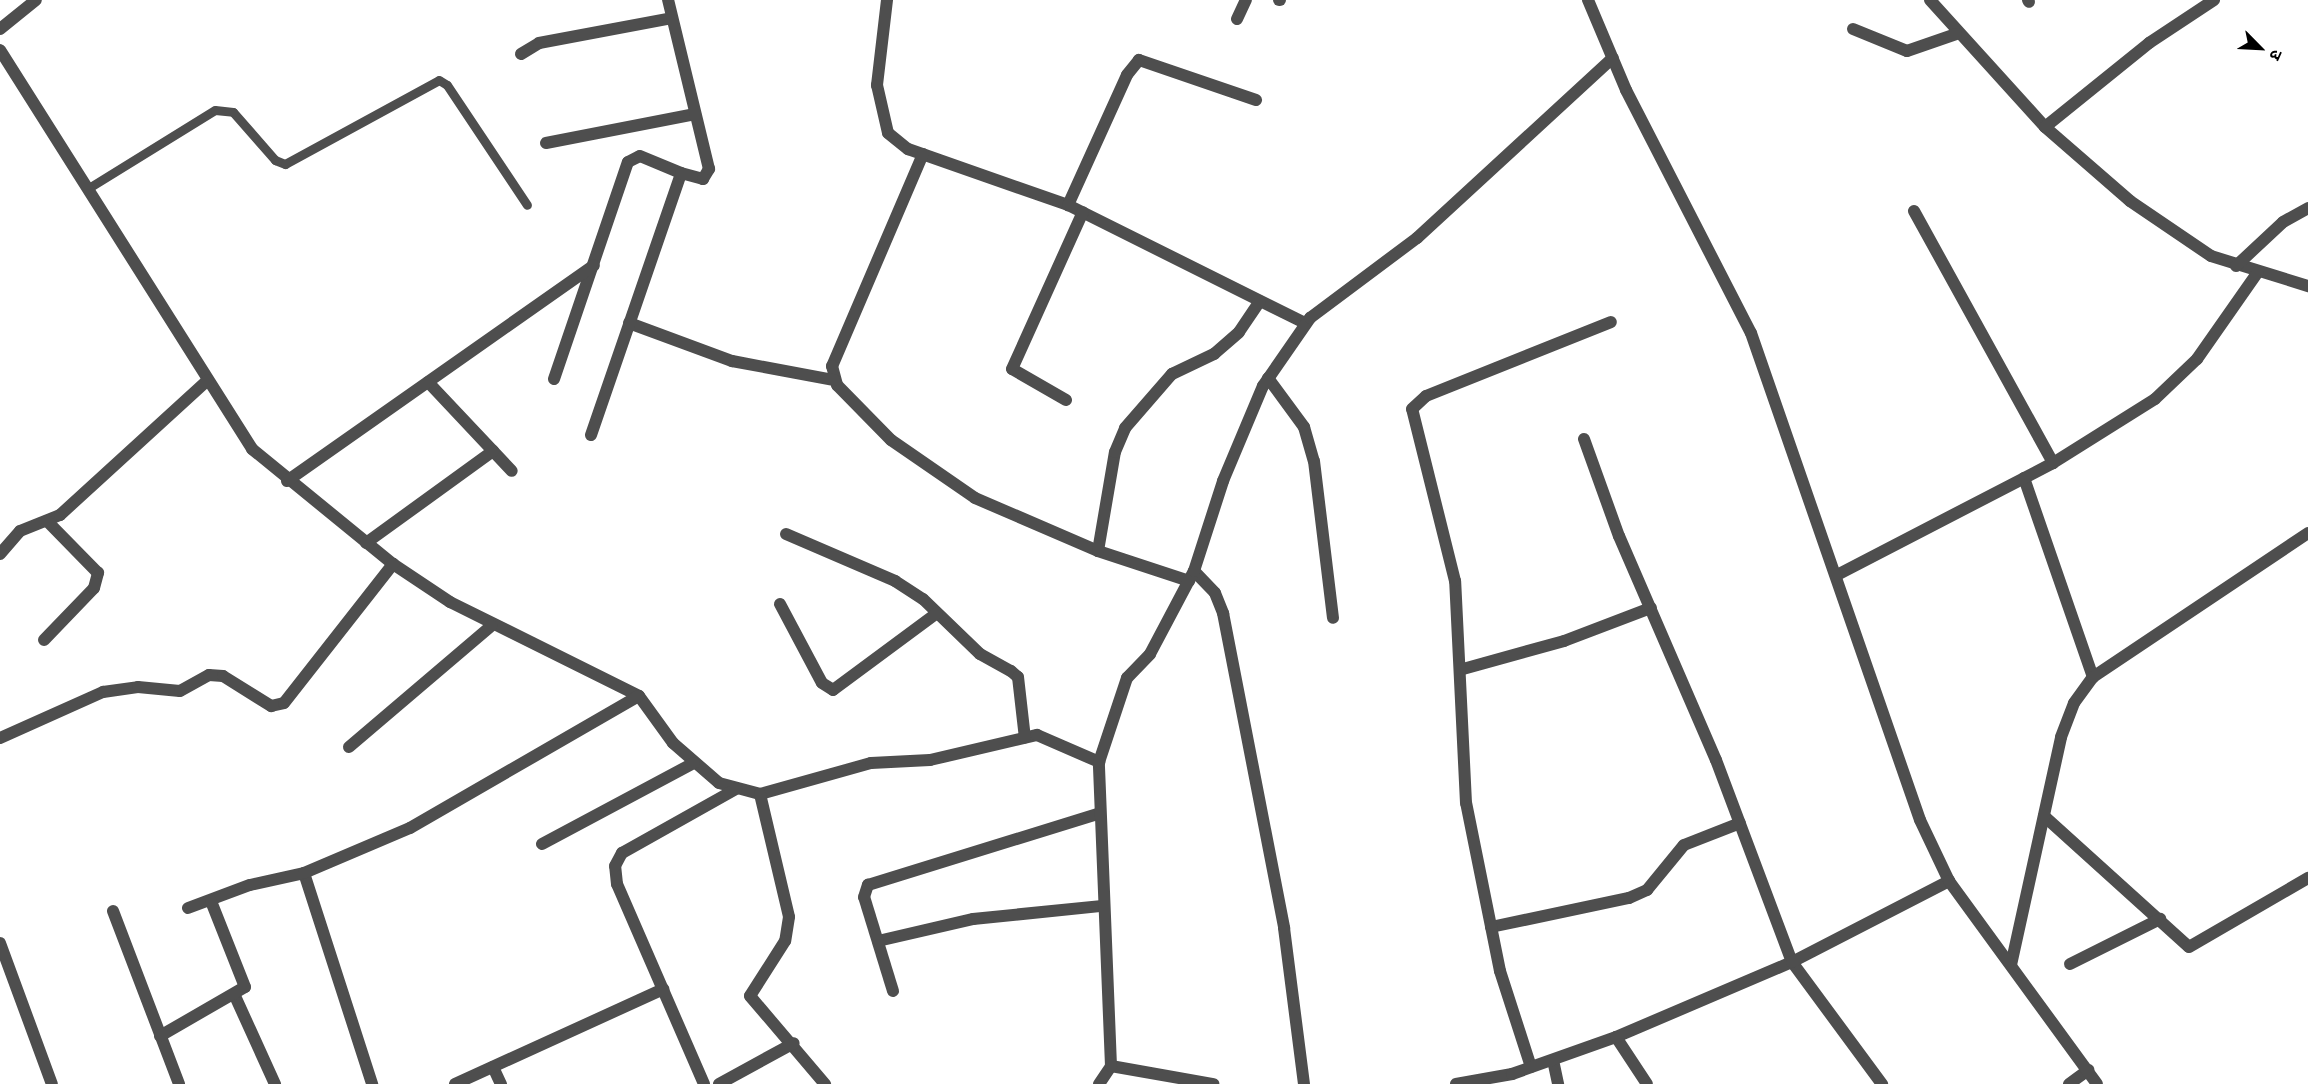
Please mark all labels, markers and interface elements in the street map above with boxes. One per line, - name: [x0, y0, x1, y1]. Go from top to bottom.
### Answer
- north arrow: [2230, 18, 2290, 78]
- text: उ: [2265, 47, 2287, 64]

